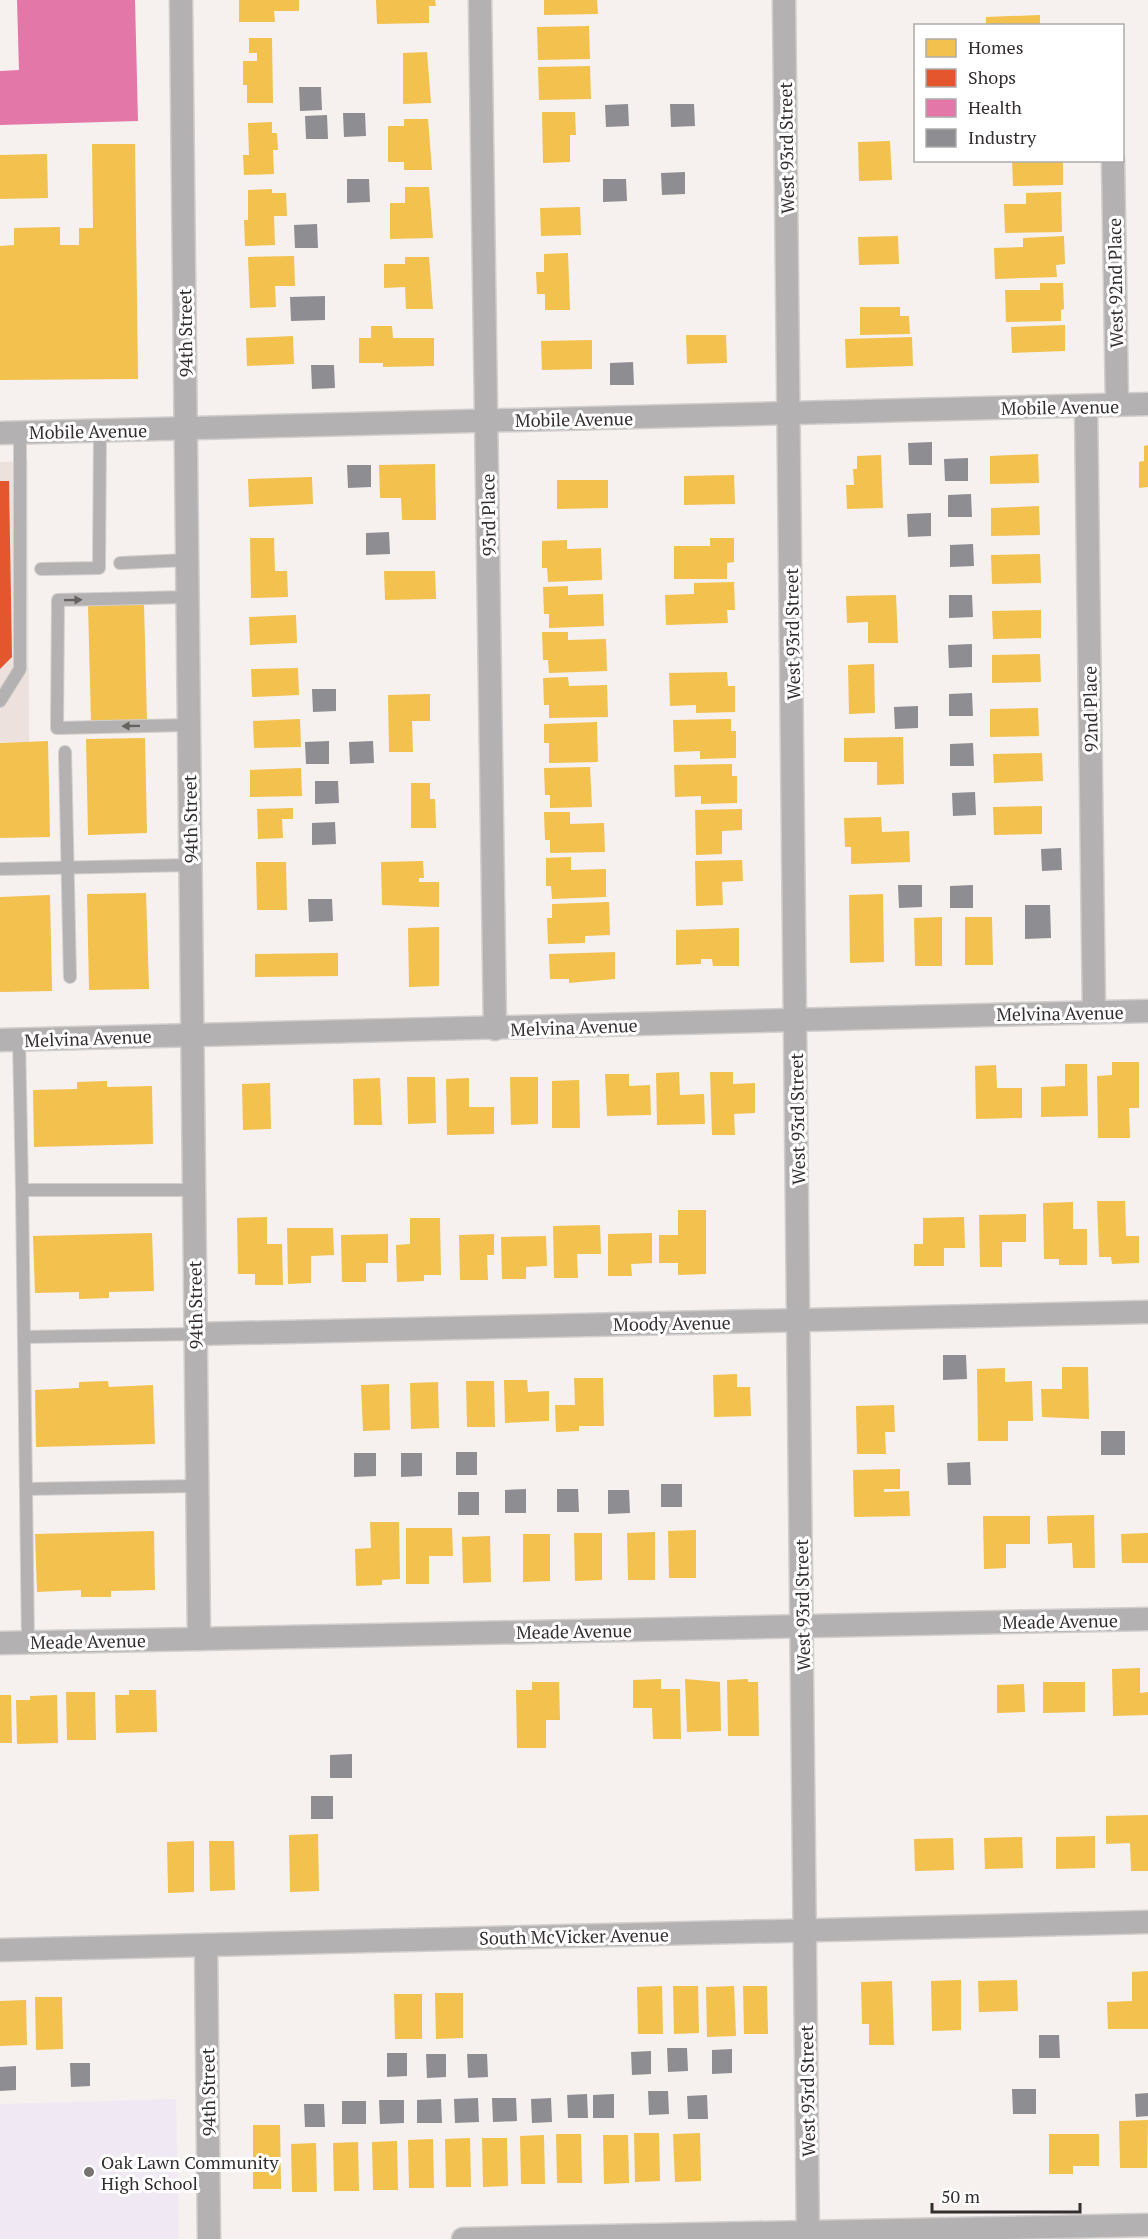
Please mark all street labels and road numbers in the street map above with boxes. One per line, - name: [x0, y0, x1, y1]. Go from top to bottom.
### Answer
- street label: West 93rd Street: [773, 81, 799, 214]
- street label: West 92nd Place: [1102, 218, 1128, 348]
- street label: 94th Street: [172, 288, 198, 378]
- street label: Mobile Avenue: [1001, 394, 1119, 420]
- street label: Mobile Avenue: [515, 406, 633, 432]
- street label: Mobile Avenue: [29, 418, 147, 444]
- street label: 93rd Place: [475, 473, 501, 557]
- street label: West 93rd Street: [779, 567, 805, 700]
- street label: 92nd Place: [1077, 665, 1103, 753]
- street label: 94th Street: [177, 774, 203, 864]
- street label: Melvina Avenue: [996, 1000, 1124, 1026]
- street label: Melvina Avenue: [510, 1013, 638, 1041]
- street label: Melvina Avenue: [24, 1024, 152, 1052]
- street label: West 93rd Street: [784, 1052, 810, 1185]
- street label: 94th Street: [182, 1260, 208, 1350]
- street label: Moody Avenue: [613, 1310, 731, 1336]
- street label: West 93rd Street: [789, 1538, 815, 1671]
- street label: Meade Avenue: [1002, 1608, 1118, 1634]
- street label: Meade Avenue: [516, 1618, 632, 1644]
- street label: Meade Avenue: [30, 1628, 146, 1654]
- street label: South McVicker Avenue: [479, 1922, 669, 1950]
- street label: West 93rd Street: [794, 2024, 820, 2157]
- street label: 94th Street: [195, 2047, 221, 2137]

